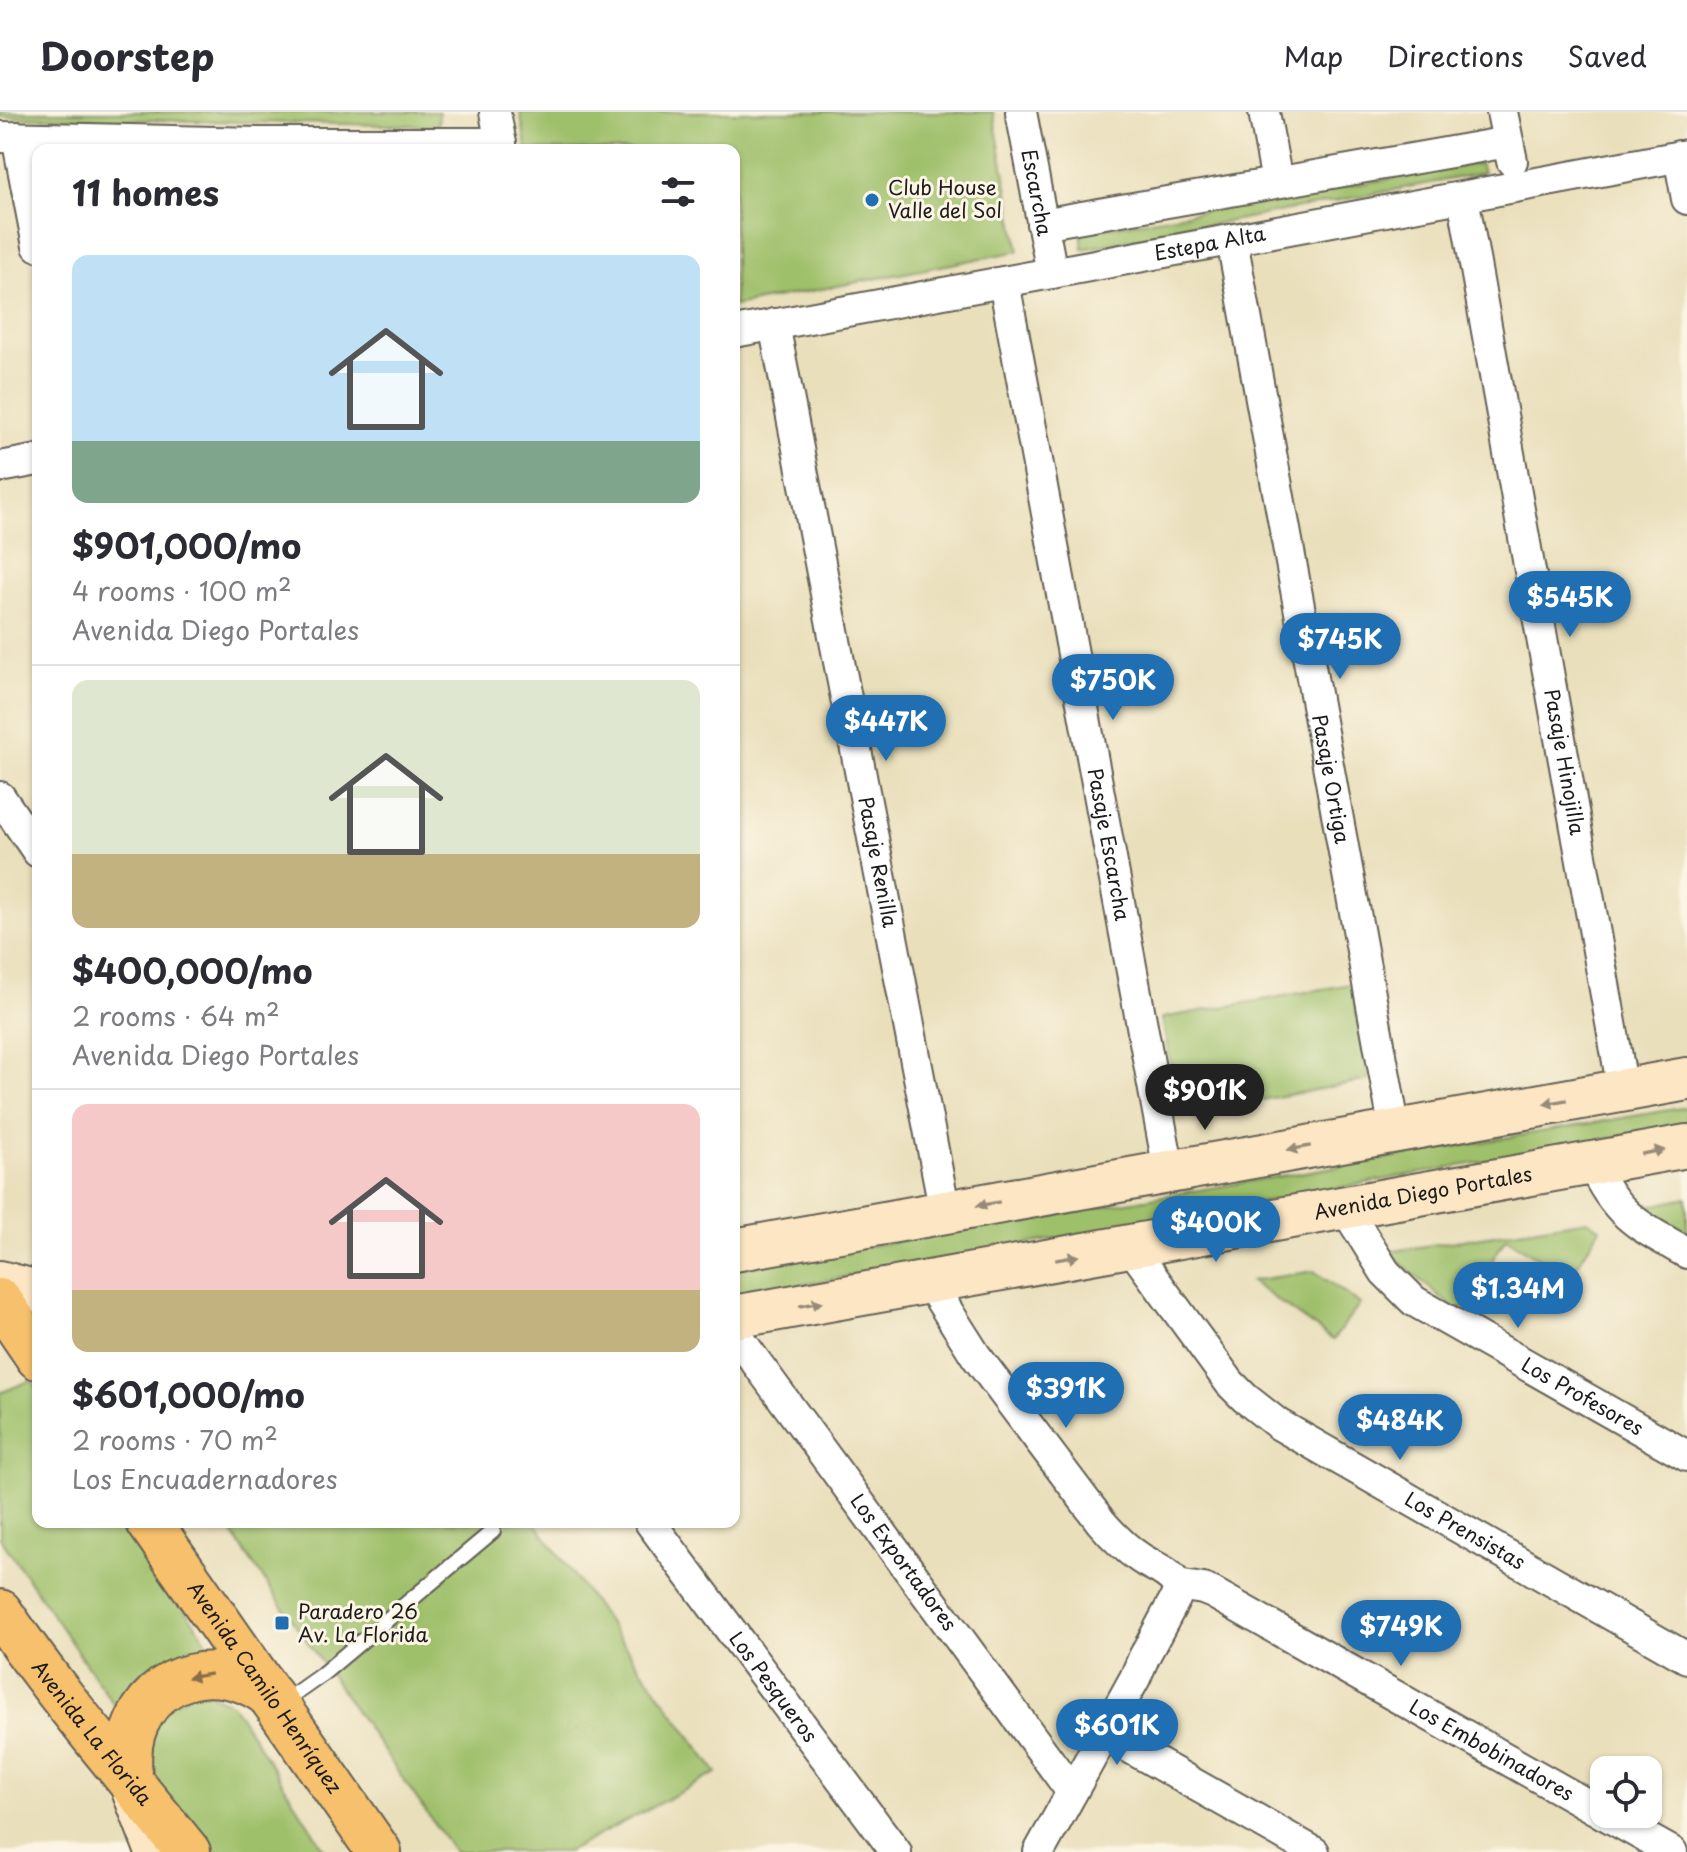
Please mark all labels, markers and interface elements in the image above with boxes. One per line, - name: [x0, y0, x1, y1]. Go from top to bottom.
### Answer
- text: Doorstep: [40, 27, 215, 84]
- text: Map: [1284, 34, 1343, 77]
- text: Directions: [1387, 34, 1524, 77]
- text: Saved: [1568, 34, 1647, 77]
- street label: Escarcha: [1014, 146, 1061, 239]
- text: 11 homes: [72, 166, 219, 218]
- icon: filters: [656, 170, 700, 214]
- place label: Club House Valle del Sol: [888, 172, 1002, 225]
- marker: Club House Valle del Sol: [863, 191, 881, 209]
- street label: Estepa Alta: [1152, 218, 1268, 268]
- icon: home: [314, 307, 458, 451]
- text: $901,000/mo: [72, 519, 301, 571]
- text: 4 rooms · 100 m²: [72, 571, 292, 610]
- pin: $545K: [1514, 571, 1626, 639]
- text: $545K: [1527, 577, 1613, 616]
- text: Avenida Diego Portales: [72, 610, 359, 649]
- pin: $745K: [1284, 613, 1396, 681]
- text: $745K: [1298, 619, 1382, 658]
- pin: $750K: [1057, 654, 1169, 722]
- text: $750K: [1070, 660, 1156, 699]
- street label: Pasaje Hinojilla: [1537, 687, 1593, 838]
- pin: $447K: [830, 695, 942, 763]
- text: $447K: [844, 701, 928, 740]
- street label: Pasaje Ortiga: [1305, 712, 1358, 846]
- icon: home: [314, 732, 458, 876]
- street label: Pasaje Escarcha: [1081, 766, 1138, 923]
- street label: Pasaje Renilla: [851, 794, 906, 930]
- text: $400,000/mo: [72, 944, 313, 996]
- text: 2 rooms · 64 m²: [72, 996, 280, 1035]
- text: Avenida Diego Portales: [72, 1035, 359, 1074]
- pin: $901K: [1149, 1064, 1261, 1132]
- text: $901K: [1163, 1070, 1247, 1109]
- one-way arrow: [1542, 1097, 1567, 1109]
- one-way arrow: [1286, 1143, 1311, 1155]
- one-way arrow: [1641, 1145, 1666, 1157]
- icon: home: [314, 1156, 458, 1300]
- street label: Avenida Diego Portales: [1311, 1158, 1534, 1227]
- pin: $400K: [1160, 1196, 1272, 1264]
- one-way arrow: [975, 1199, 1000, 1211]
- text: $400K: [1170, 1202, 1262, 1241]
- one-way arrow: [1054, 1251, 1079, 1263]
- pin: $1.34M: [1453, 1262, 1583, 1330]
- text: $1.34M: [1471, 1268, 1565, 1307]
- one-way arrow: [799, 1297, 824, 1309]
- street label: Los Profesores: [1516, 1349, 1649, 1442]
- pin: $391K: [1010, 1362, 1122, 1430]
- text: $601,000/mo: [72, 1368, 305, 1420]
- text: $391K: [1026, 1368, 1106, 1407]
- pin: $484K: [1344, 1394, 1456, 1462]
- text: $484K: [1356, 1400, 1444, 1439]
- text: 2 rooms · 70 m²: [72, 1420, 278, 1459]
- text: Los Encuadernadores: [72, 1459, 338, 1498]
- street label: Los Prensistas: [1400, 1484, 1531, 1576]
- street label: Los Exportadores: [843, 1487, 965, 1637]
- street label: Avenida Camilo Henríquez: [181, 1575, 350, 1799]
- place label: Paradero 26 Av. La Florida: [298, 1596, 429, 1649]
- pin: $749K: [1345, 1600, 1457, 1668]
- text: $749K: [1359, 1606, 1443, 1645]
- marker: Paradero 26 Av. La Florida: [273, 1614, 291, 1632]
- street label: Los Pesqueros: [723, 1625, 825, 1748]
- street label: Avenida La Florida: [25, 1653, 160, 1812]
- one-way arrow: [186, 1671, 211, 1683]
- street label: Los Embobinadores: [1404, 1691, 1580, 1808]
- pin: $601K: [1061, 1699, 1173, 1767]
- text: $601K: [1074, 1705, 1160, 1744]
- map controls: [1590, 1756, 1662, 1828]
- button: locate: [1590, 1756, 1662, 1828]

